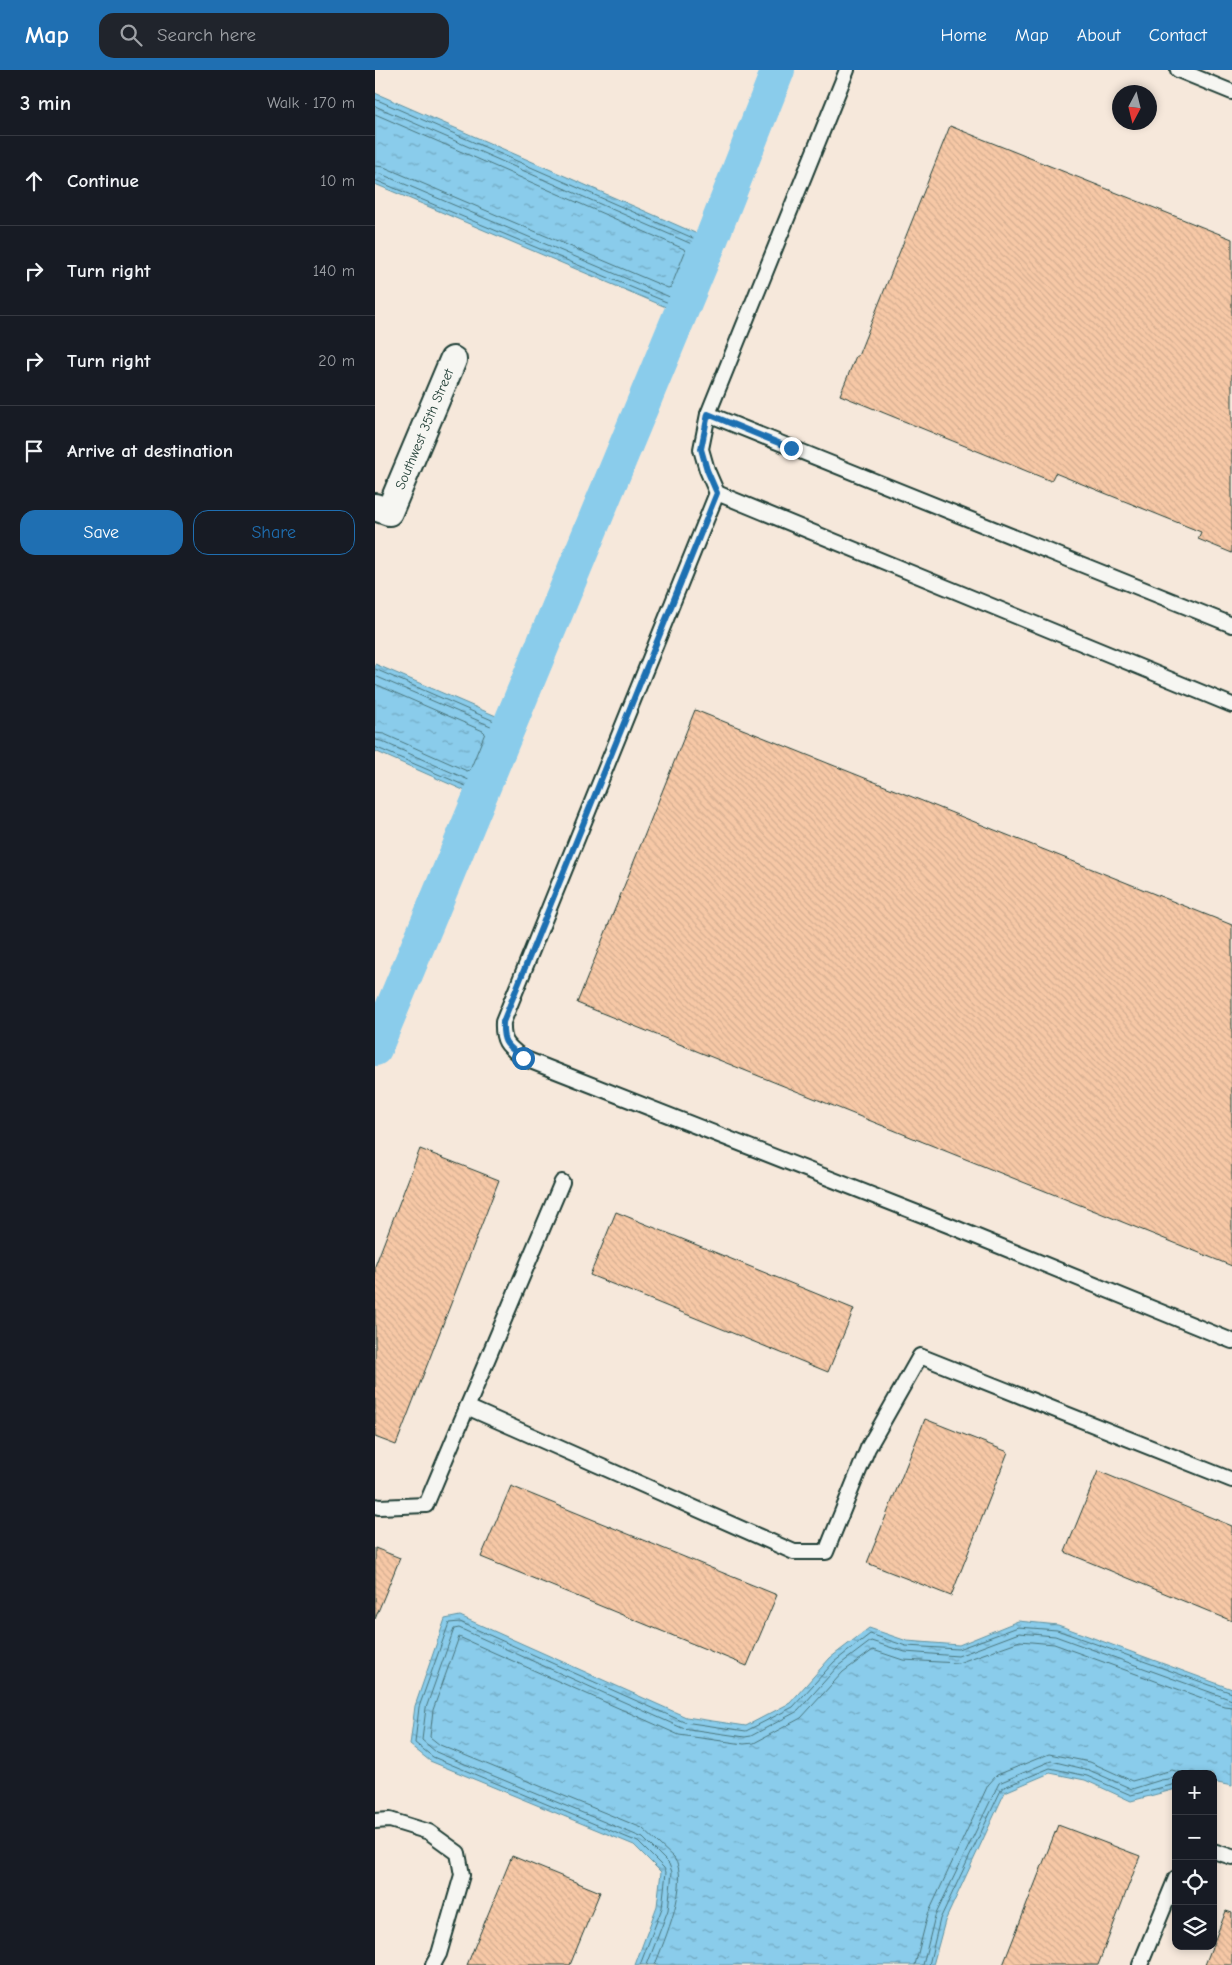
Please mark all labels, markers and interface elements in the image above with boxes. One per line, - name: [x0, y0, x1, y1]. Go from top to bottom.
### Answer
- search box: [99, 13, 449, 58]
- text: Map: [25, 21, 69, 49]
- icon: search: [117, 21, 145, 49]
- text: Search here: [157, 24, 256, 46]
- text: Home: [940, 25, 987, 46]
- text: Map: [1015, 25, 1049, 46]
- text: About: [1077, 25, 1121, 46]
- text: Contact: [1149, 25, 1207, 46]
- north arrow: [1112, 85, 1157, 130]
- text: 3 min: [20, 91, 71, 115]
- text: Walk · 170 m: [267, 94, 355, 112]
- icon: ahead: [20, 167, 48, 195]
- text: Continue: [67, 170, 139, 192]
- text: 10 m: [320, 172, 355, 190]
- icon: right: [20, 257, 48, 285]
- text: Turn right: [67, 260, 151, 282]
- text: 140 m: [313, 262, 355, 280]
- icon: right: [20, 347, 48, 375]
- text: Turn right: [67, 350, 151, 372]
- text: 20 m: [318, 352, 355, 370]
- street label: Southwest 35th Street: [391, 365, 458, 492]
- icon: arrive: [20, 437, 48, 465]
- route end: [780, 437, 803, 460]
- text: Arrive at destination: [67, 440, 233, 462]
- button: Save: [20, 510, 183, 555]
- button: Share: [193, 510, 355, 555]
- route start: [512, 1047, 535, 1070]
- map controls: [1172, 1770, 1217, 1950]
- button: +: [1172, 1770, 1217, 1815]
- button: −: [1172, 1815, 1217, 1860]
- button: locate: [1172, 1860, 1217, 1905]
- button: layers: [1172, 1905, 1217, 1950]

